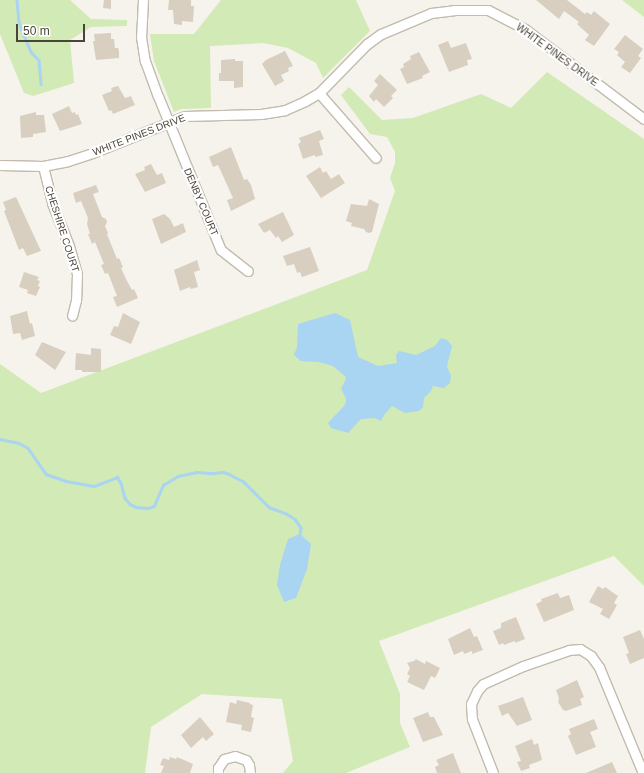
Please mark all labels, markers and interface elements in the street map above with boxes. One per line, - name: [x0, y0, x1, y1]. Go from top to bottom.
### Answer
- scale bar: [18, 16, 87, 42]
- street label: WHITE PINES DRIVE: [514, 21, 600, 89]
- text: 50 m: [23, 24, 50, 38]
- street label: WHITE PINES DRIVE: [91, 112, 187, 158]
- street label: DENBY COURT: [181, 166, 221, 238]
- street label: CHESHIRE COURT: [42, 184, 82, 274]

